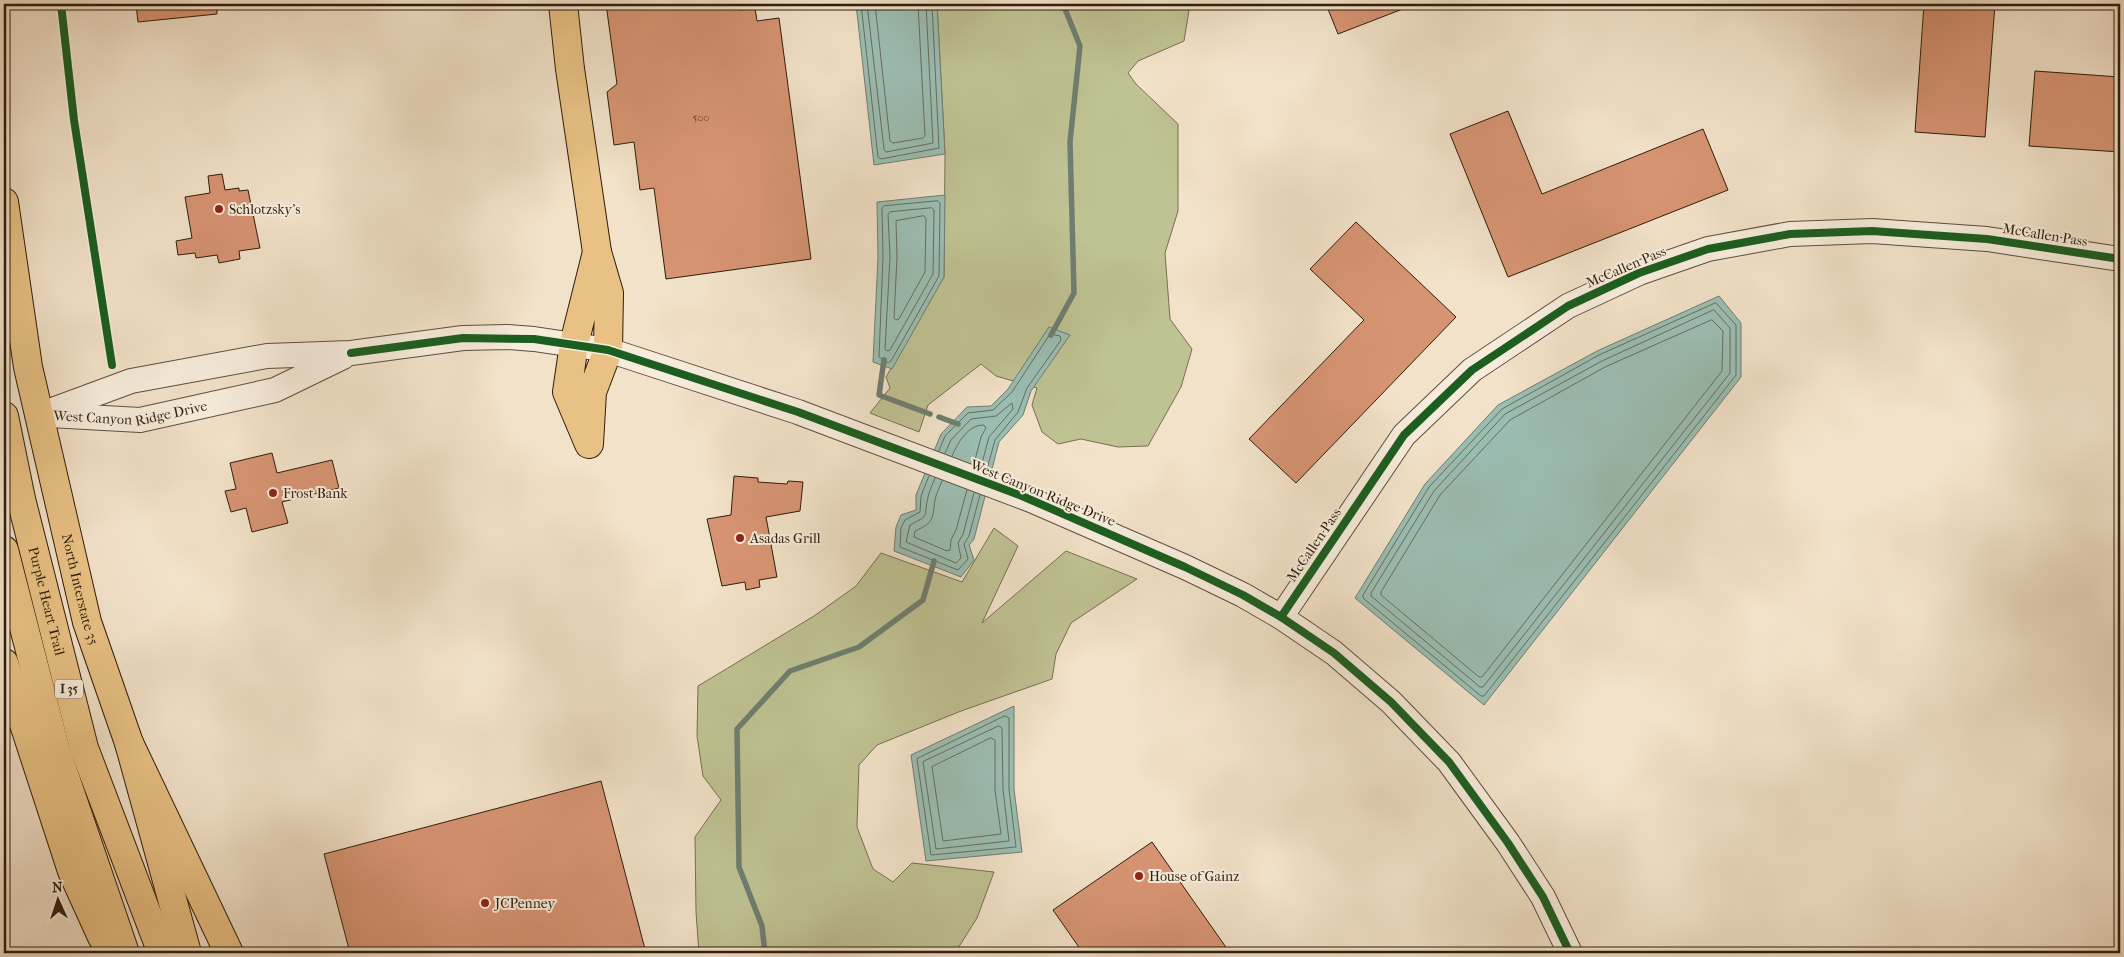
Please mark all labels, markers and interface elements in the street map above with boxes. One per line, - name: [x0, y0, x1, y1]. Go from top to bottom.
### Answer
- house number: 500: [693, 111, 709, 124]
- place label: Schlotzsky's: [229, 201, 300, 218]
- marker: Schlotzsky's: [213, 203, 225, 215]
- street label: McCallen Pass: [2001, 220, 2089, 250]
- street label: McCallen Pass: [1583, 242, 1669, 292]
- street label: West Canyon Ridge Drive: [52, 397, 209, 429]
- street label: West Canyon Ridge Drive: [967, 456, 1118, 530]
- place label: Frost Bank: [283, 485, 348, 502]
- marker: Frost Bank: [267, 487, 279, 499]
- street label: McCallen Pass: [1283, 505, 1345, 585]
- place label: Asadas Grill: [749, 530, 821, 547]
- street label: North Interstate 35: [58, 532, 103, 647]
- marker: Asadas Grill: [734, 532, 746, 544]
- street label: Purple Heart Trail: [25, 545, 69, 657]
- road number: I 35: [55, 680, 83, 699]
- place label: House of Gainz: [1149, 868, 1239, 885]
- marker: House of Gainz: [1133, 870, 1145, 882]
- north arrow: [32, 874, 82, 924]
- text: N: [52, 879, 63, 896]
- place label: JCPenney: [494, 895, 556, 912]
- marker: JCPenney: [479, 897, 491, 909]

